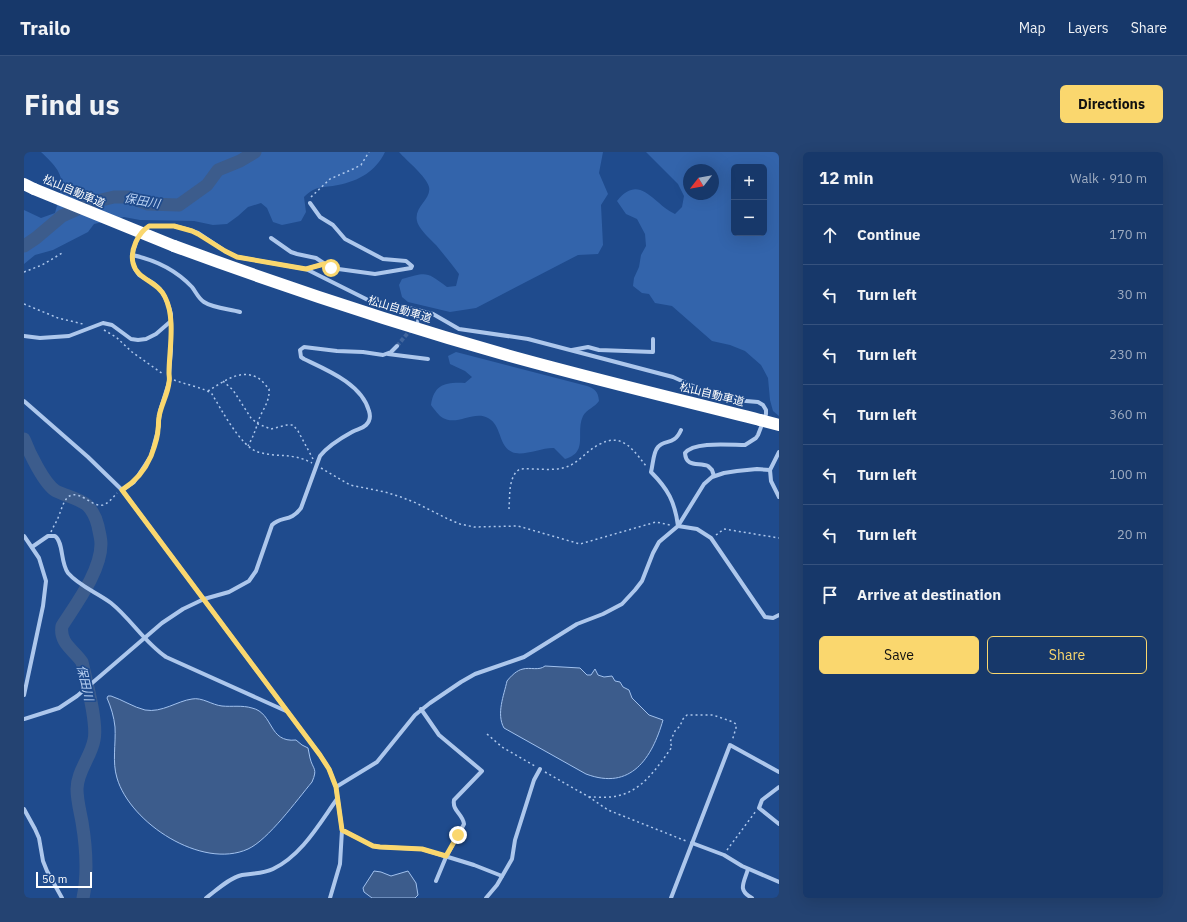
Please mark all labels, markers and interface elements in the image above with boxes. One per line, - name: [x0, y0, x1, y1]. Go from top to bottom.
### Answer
- text: Trailo: [20, 16, 70, 40]
- text: Map: [1019, 19, 1046, 37]
- text: Layers: [1068, 19, 1109, 37]
- text: Share: [1131, 19, 1167, 37]
- button: Directions: [1060, 85, 1163, 123]
- text: Find us: [24, 86, 120, 123]
- north arrow: [683, 164, 719, 200]
- map controls: [731, 164, 767, 236]
- button: +: [731, 164, 767, 200]
- text: 12 min: [819, 167, 874, 189]
- text: Walk · 910 m: [1070, 170, 1147, 187]
- street label: 松山自動車道: [41, 172, 107, 210]
- water label: 保田川: [123, 190, 163, 211]
- button: −: [731, 200, 767, 236]
- icon: ahead: [819, 224, 841, 246]
- text: Continue: [857, 225, 921, 244]
- text: 170 m: [1109, 226, 1147, 243]
- route start: [322, 259, 340, 277]
- icon: left: [819, 284, 841, 306]
- text: Turn left: [857, 285, 917, 304]
- text: 30 m: [1117, 286, 1147, 303]
- street label: 松山自動車道: [366, 293, 434, 325]
- icon: left: [819, 344, 841, 366]
- text: Turn left: [857, 345, 917, 364]
- text: 230 m: [1109, 346, 1147, 363]
- street label: 松山自動車道: [678, 379, 746, 409]
- icon: left: [819, 404, 841, 426]
- text: Turn left: [857, 405, 917, 424]
- text: 360 m: [1109, 406, 1147, 423]
- icon: left: [819, 464, 841, 486]
- text: Turn left: [857, 465, 917, 484]
- text: 100 m: [1109, 466, 1147, 483]
- icon: left: [819, 524, 841, 546]
- text: Turn left: [857, 525, 917, 544]
- text: 20 m: [1117, 526, 1147, 543]
- icon: arrive: [819, 584, 841, 606]
- text: Arrive at destination: [857, 585, 1001, 604]
- button: Save: [819, 636, 979, 674]
- button: Share: [987, 636, 1147, 674]
- water label: 保田川: [74, 664, 97, 704]
- route end: [449, 826, 467, 844]
- scale bar: [36, 870, 92, 889]
- text: 50 m: [42, 872, 67, 886]

